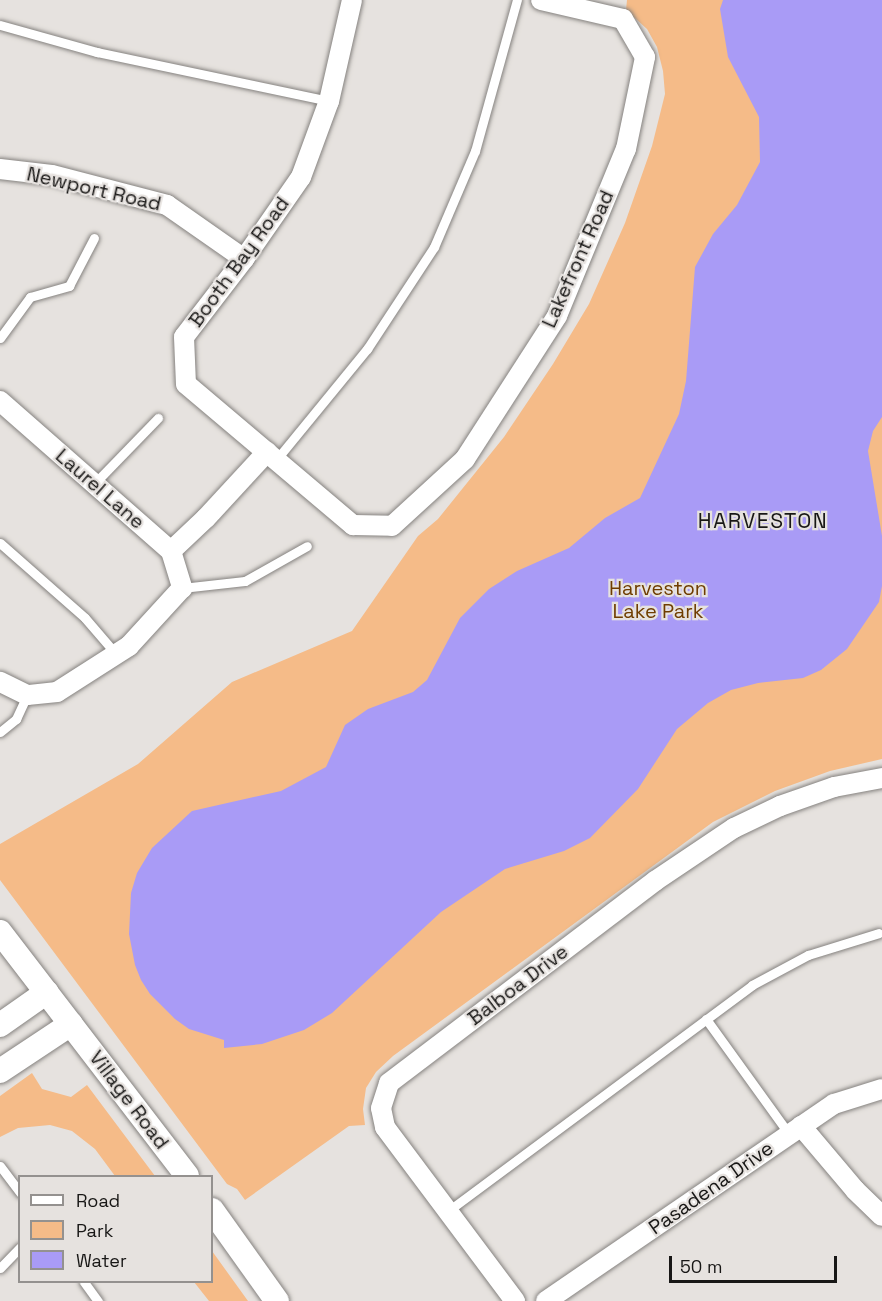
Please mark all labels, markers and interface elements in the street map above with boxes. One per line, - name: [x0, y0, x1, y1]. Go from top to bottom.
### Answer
- street label: Newport Road: [24, 162, 164, 216]
- street label: Lakefront Road: [537, 187, 619, 331]
- street label: Booth Bay Road: [184, 192, 294, 332]
- street label: Laurel Lane: [51, 444, 149, 534]
- district label: HARVESTON: [698, 508, 828, 534]
- park label: Harveston Lake Park: [609, 577, 707, 624]
- street label: Balboa Drive: [463, 939, 573, 1031]
- street label: Village Road: [84, 1046, 174, 1154]
- street label: Pasadena Drive: [644, 1136, 778, 1240]
- legend: [18, 1175, 213, 1283]
- text: Road: [76, 1189, 120, 1212]
- text: Park: [76, 1219, 113, 1242]
- scale bar: [672, 1244, 840, 1282]
- text: Water: [76, 1249, 127, 1272]
- text: 50 m: [680, 1255, 722, 1278]

